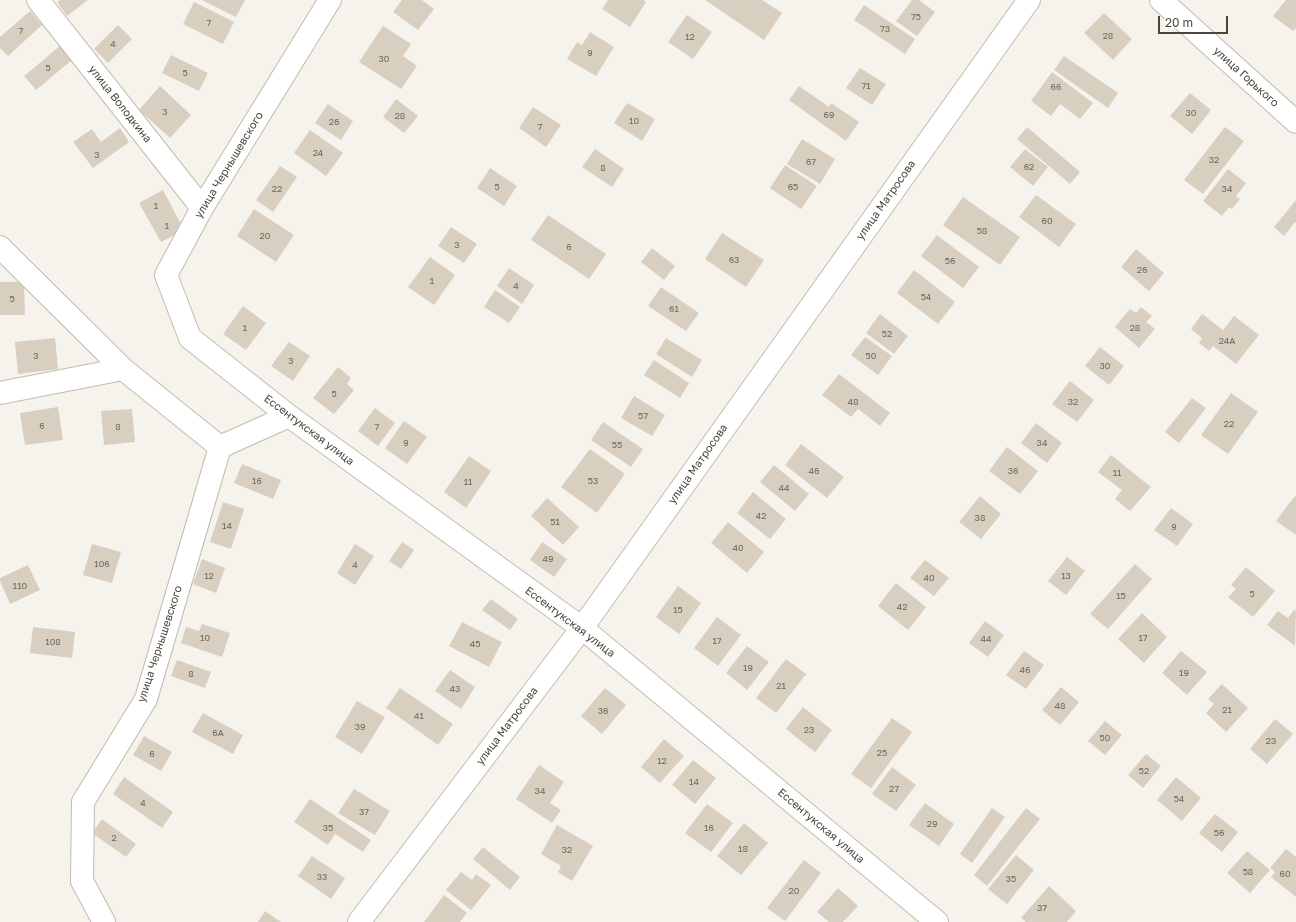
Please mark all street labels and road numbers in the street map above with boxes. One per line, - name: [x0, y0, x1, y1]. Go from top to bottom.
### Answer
- street label: улица Горького: [1211, 44, 1281, 110]
- street label: улица Володкина: [86, 63, 154, 145]
- street label: улица Чернышевского: [192, 109, 266, 221]
- street label: улица Матросова: [854, 158, 918, 242]
- street label: Ессентукская улица: [261, 392, 357, 468]
- street label: улица Матросова: [666, 422, 730, 506]
- street label: улица Чернышевского: [135, 584, 185, 704]
- street label: Ессентукская улица: [522, 584, 618, 660]
- street label: улица Матросова: [473, 684, 541, 768]
- street label: Ессентукская улица: [775, 786, 867, 866]

